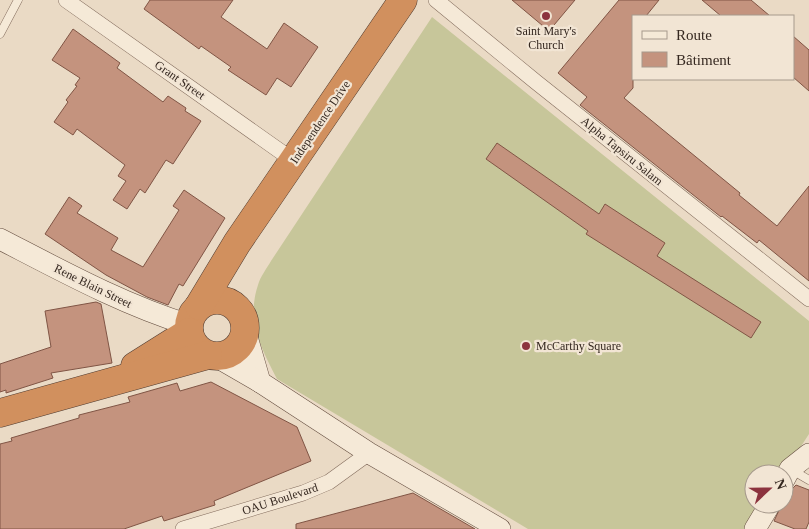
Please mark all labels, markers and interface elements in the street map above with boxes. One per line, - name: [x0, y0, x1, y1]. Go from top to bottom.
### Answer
- marker: Saint Mary's Church: [540, 10, 552, 22]
- legend: [632, 15, 794, 80]
- place label: Saint Mary's Church: [516, 24, 577, 52]
- text: Route: [676, 27, 712, 43]
- text: Bâtiment: [676, 52, 732, 68]
- street label: Grant Street: [152, 58, 208, 103]
- street label: Independence Drive: [287, 78, 353, 166]
- street label: Alpha Tapsiru Salam: [578, 114, 666, 189]
- street label: Rene Blain Street: [52, 261, 135, 311]
- place label: McCarthy Square: [536, 339, 621, 353]
- marker: McCarthy Square: [520, 340, 532, 352]
- north arrow: [744, 464, 794, 514]
- text: N: [772, 477, 789, 492]
- street label: OAU Boulevard: [240, 480, 320, 518]

